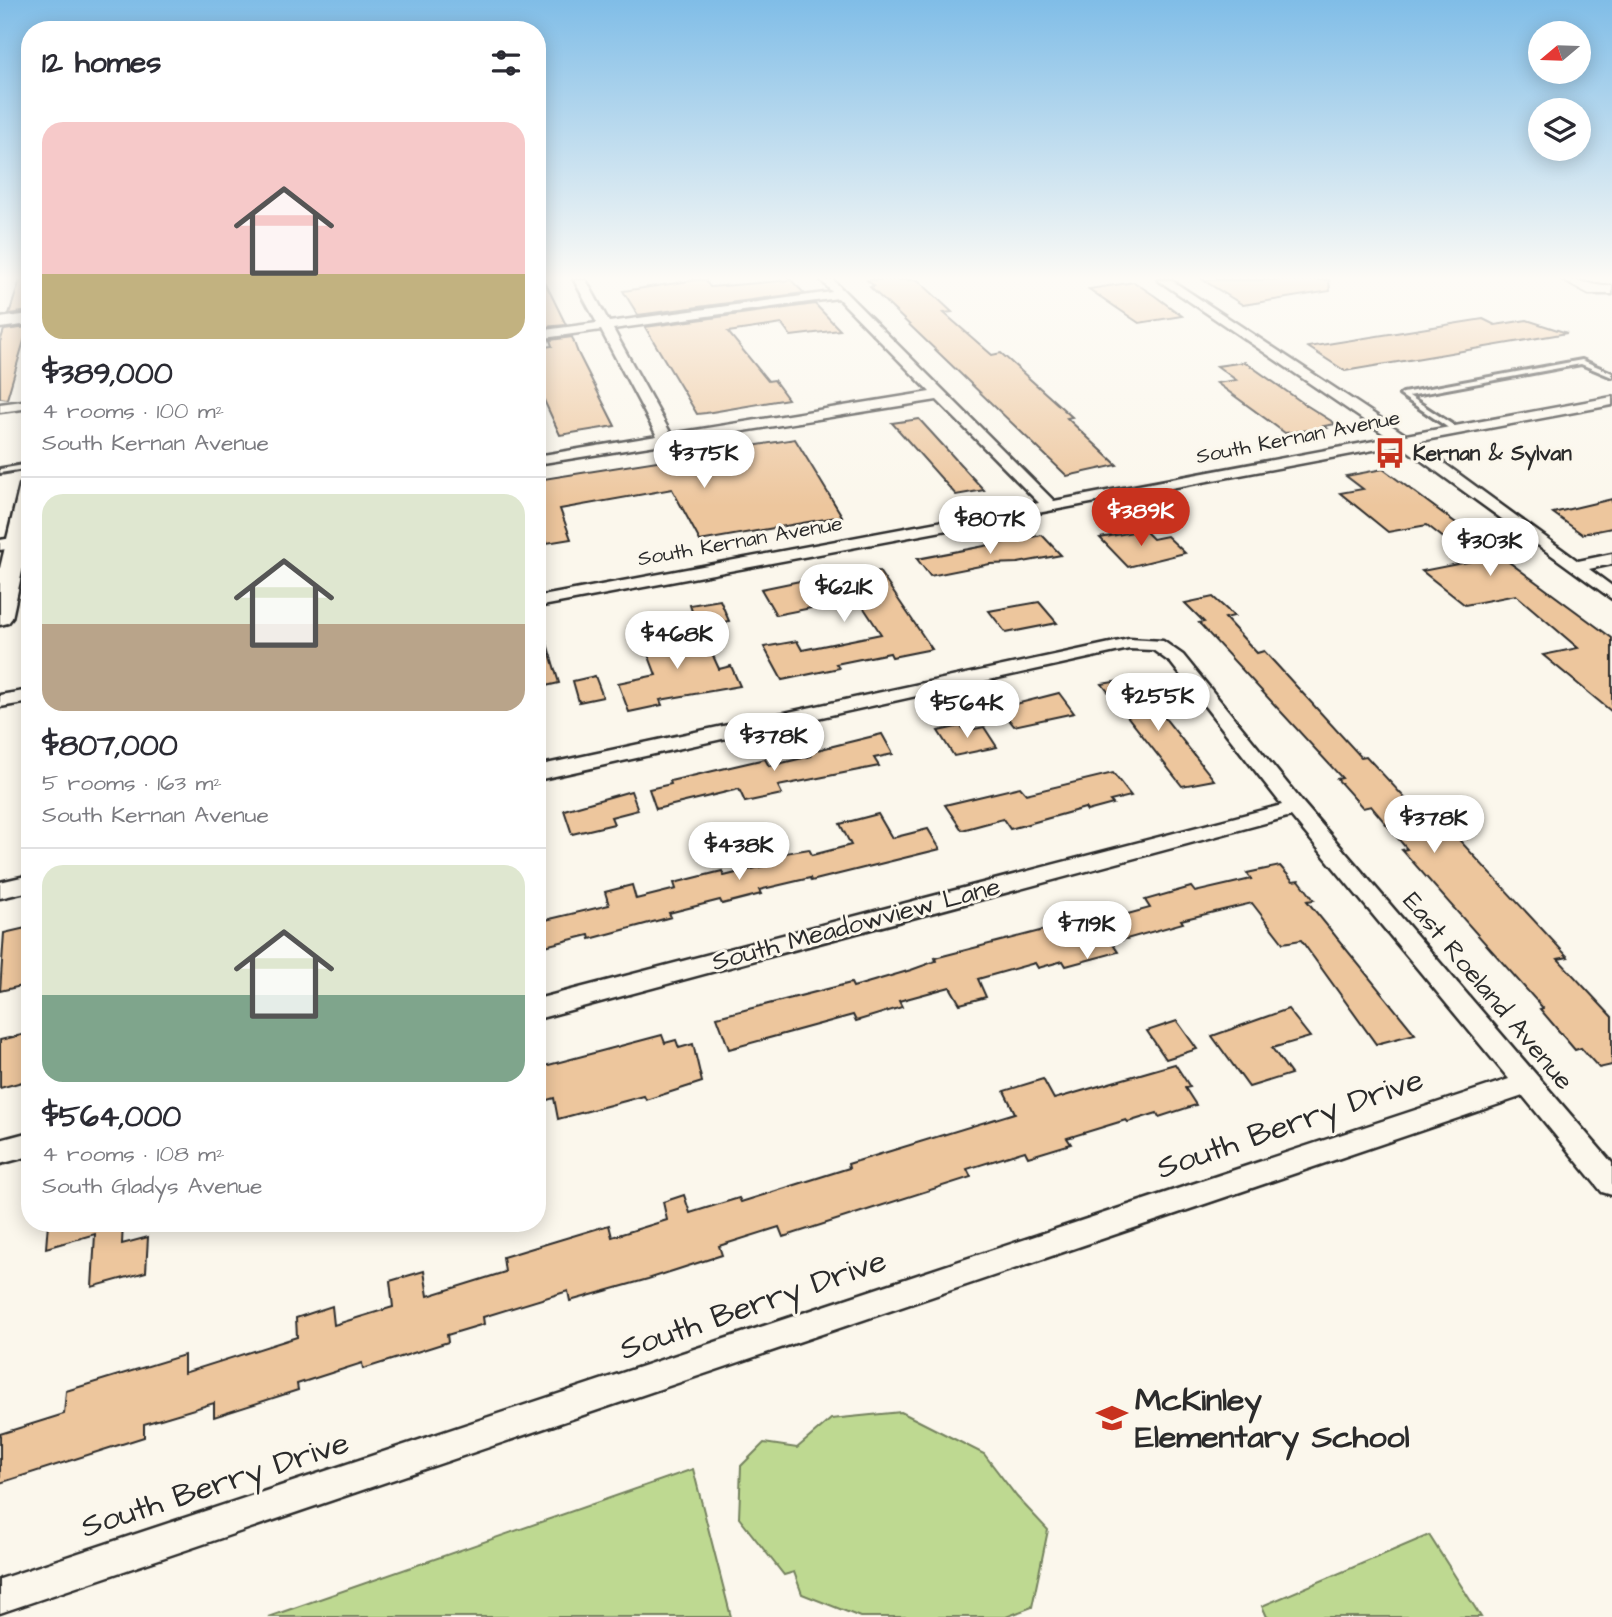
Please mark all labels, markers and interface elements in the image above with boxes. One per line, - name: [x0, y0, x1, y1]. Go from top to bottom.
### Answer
- north arrow: [1528, 21, 1591, 84]
- map controls: [1528, 21, 1591, 161]
- text: 12 homes: [42, 42, 161, 84]
- icon: filters: [487, 44, 525, 82]
- button: layers: [1528, 98, 1591, 161]
- icon: home: [221, 168, 347, 294]
- text: $389,000: [42, 353, 173, 395]
- text: 4 rooms · 100 m²: [42, 395, 224, 427]
- street label: South Kernan Avenue: [1194, 403, 1402, 471]
- text: South Kernan Avenue: [42, 427, 269, 459]
- pin: $375K: [655, 430, 753, 490]
- bus stop icon: Kernan & Sylvan: [1373, 436, 1407, 470]
- text: $375K: [670, 437, 738, 469]
- place label: Kernan & Sylvan: [1413, 439, 1572, 471]
- pin: $389K: [1092, 489, 1190, 548]
- text: $389K: [1108, 495, 1174, 527]
- pin: $807K: [941, 496, 1039, 556]
- text: $807K: [955, 503, 1025, 535]
- street label: South Kernan Avenue: [635, 509, 845, 573]
- pin: $303K: [1441, 518, 1539, 578]
- text: $303K: [1458, 525, 1522, 557]
- icon: home: [221, 540, 347, 666]
- pin: $621K: [795, 564, 893, 624]
- text: $621K: [815, 571, 873, 603]
- pin: $468K: [628, 612, 726, 671]
- text: $468K: [641, 618, 713, 650]
- pin: $255K: [1109, 674, 1207, 733]
- pin: $564K: [918, 680, 1016, 740]
- text: $255K: [1122, 680, 1194, 712]
- text: $564K: [930, 687, 1004, 719]
- pin: $378K: [725, 714, 823, 773]
- text: $378K: [740, 720, 808, 752]
- text: $807,000: [42, 725, 178, 767]
- text: 5 rooms · 163 m²: [42, 767, 222, 799]
- pin: $378K: [1385, 796, 1483, 855]
- text: South Kernan Avenue: [42, 799, 269, 831]
- text: $378K: [1400, 802, 1468, 834]
- pin: $438K: [690, 822, 788, 882]
- text: $438K: [705, 829, 774, 861]
- street label: South Meadowview Lane: [708, 868, 1004, 980]
- street label: East Roeland Avenue: [1394, 884, 1582, 1098]
- pin: $719K: [1038, 902, 1136, 961]
- text: $719K: [1059, 908, 1115, 940]
- icon: home: [221, 911, 347, 1037]
- street label: South Berry Drive: [1151, 1057, 1429, 1191]
- text: $564,000: [42, 1096, 181, 1138]
- text: 4 rooms · 108 m²: [42, 1138, 225, 1170]
- text: South Gladys Avenue: [42, 1170, 262, 1202]
- street label: South Berry Drive: [614, 1238, 892, 1372]
- place label: McKinley Elementary School: [1135, 1378, 1409, 1461]
- school or university icon: McKinley Elementary School: [1095, 1401, 1129, 1435]
- street label: South Berry Drive: [75, 1420, 355, 1550]

